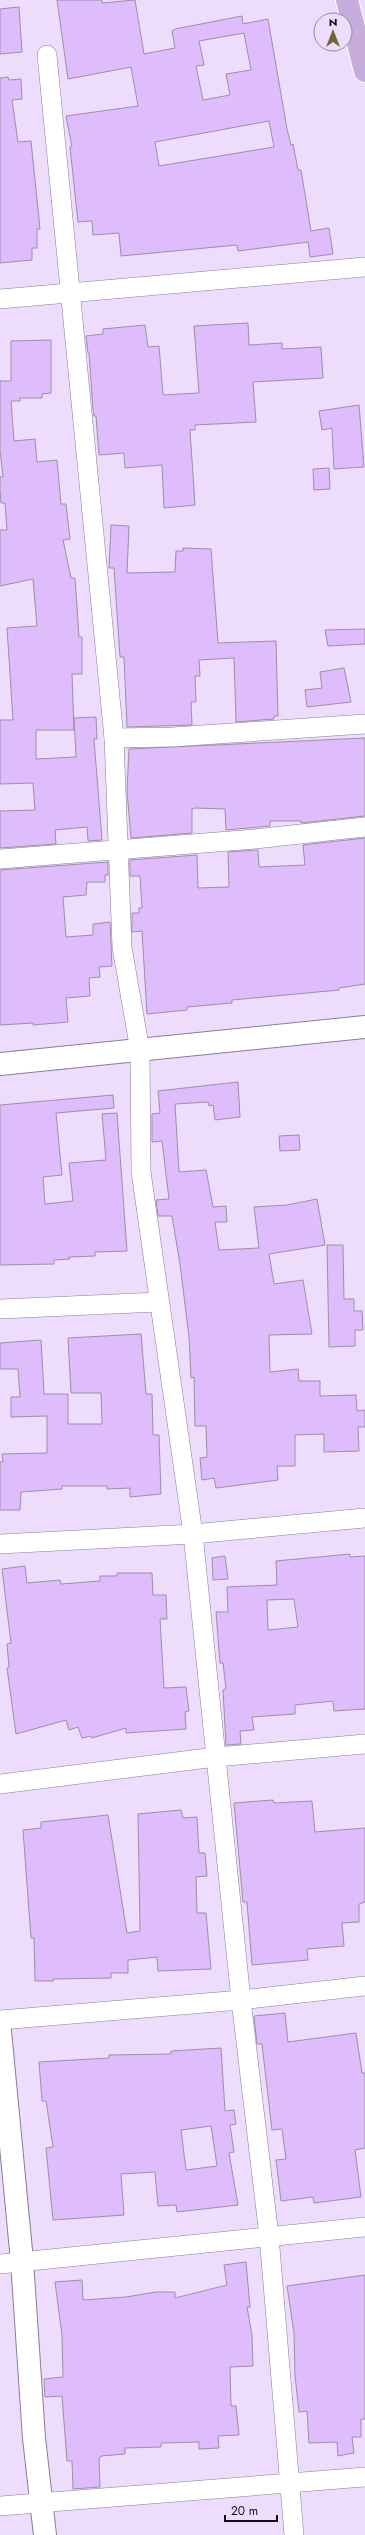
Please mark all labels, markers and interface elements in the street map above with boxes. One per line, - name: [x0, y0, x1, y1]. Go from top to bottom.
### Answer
- north arrow: [313, 12, 353, 52]
- text: N: [329, 14, 337, 30]
- scale bar: [225, 2497, 277, 2523]
- text: 20 m: [231, 2502, 258, 2520]

